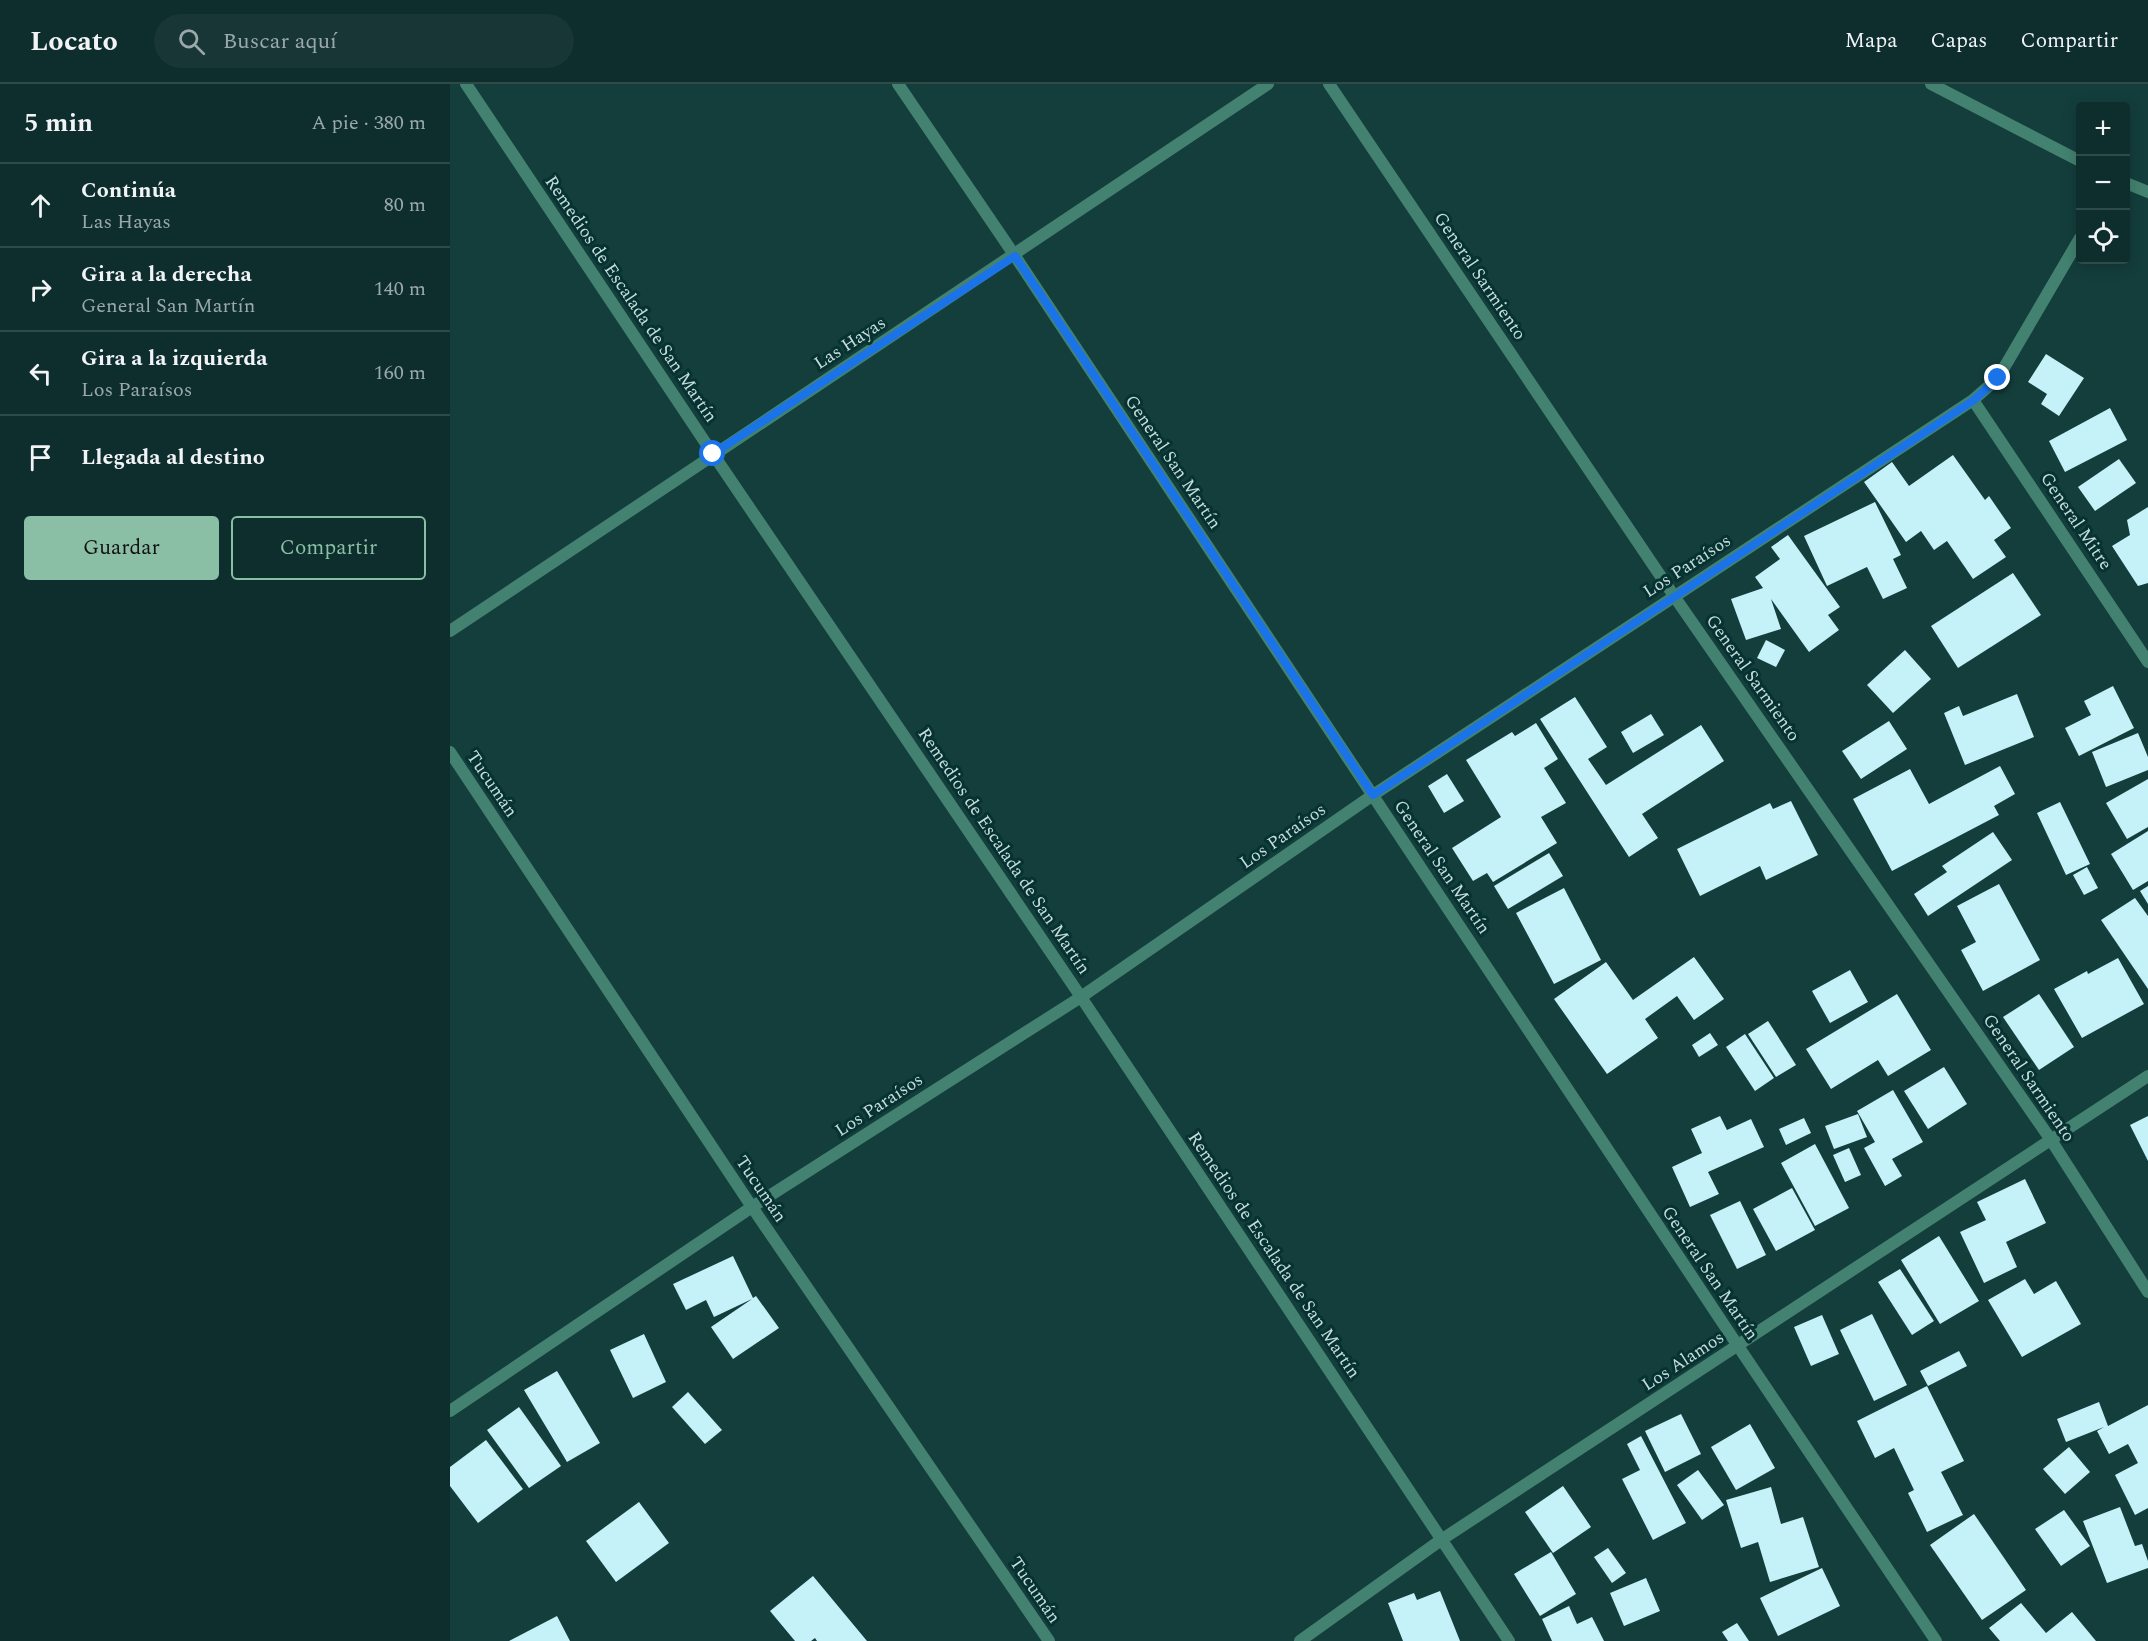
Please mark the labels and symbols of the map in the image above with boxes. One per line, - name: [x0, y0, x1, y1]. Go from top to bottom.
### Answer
- street label: Remedios de Escalada de San Martín: [538, 170, 724, 428]
- street label: General Sarmiento: [1427, 206, 1533, 346]
- street label: Las Hayas: [809, 310, 891, 376]
- route end: [1984, 364, 2010, 390]
- street label: General San Martín: [1118, 389, 1228, 535]
- route start: [699, 440, 725, 466]
- street label: General Mitre: [2033, 467, 2119, 575]
- street label: Los Paraísos: [1638, 527, 1736, 605]
- street label: General Sarmiento: [1699, 609, 1807, 747]
- street label: Remedios de Escalada de San Martín: [911, 722, 1097, 980]
- street label: Tucumán: [460, 745, 524, 823]
- street label: General San Martín: [1387, 794, 1497, 940]
- street label: Los Paraísos: [1234, 796, 1332, 876]
- street label: General Sarmiento: [1976, 1008, 2082, 1148]
- street label: Los Paraísos: [830, 1066, 928, 1144]
- street label: Remedios de Escalada de San Martín: [1181, 1126, 1367, 1384]
- street label: Tucumán: [729, 1150, 793, 1228]
- street label: General San Martín: [1655, 1200, 1765, 1346]
- street label: Los Alamos: [1636, 1324, 1730, 1398]
- street label: Tucumán: [1003, 1551, 1067, 1629]

